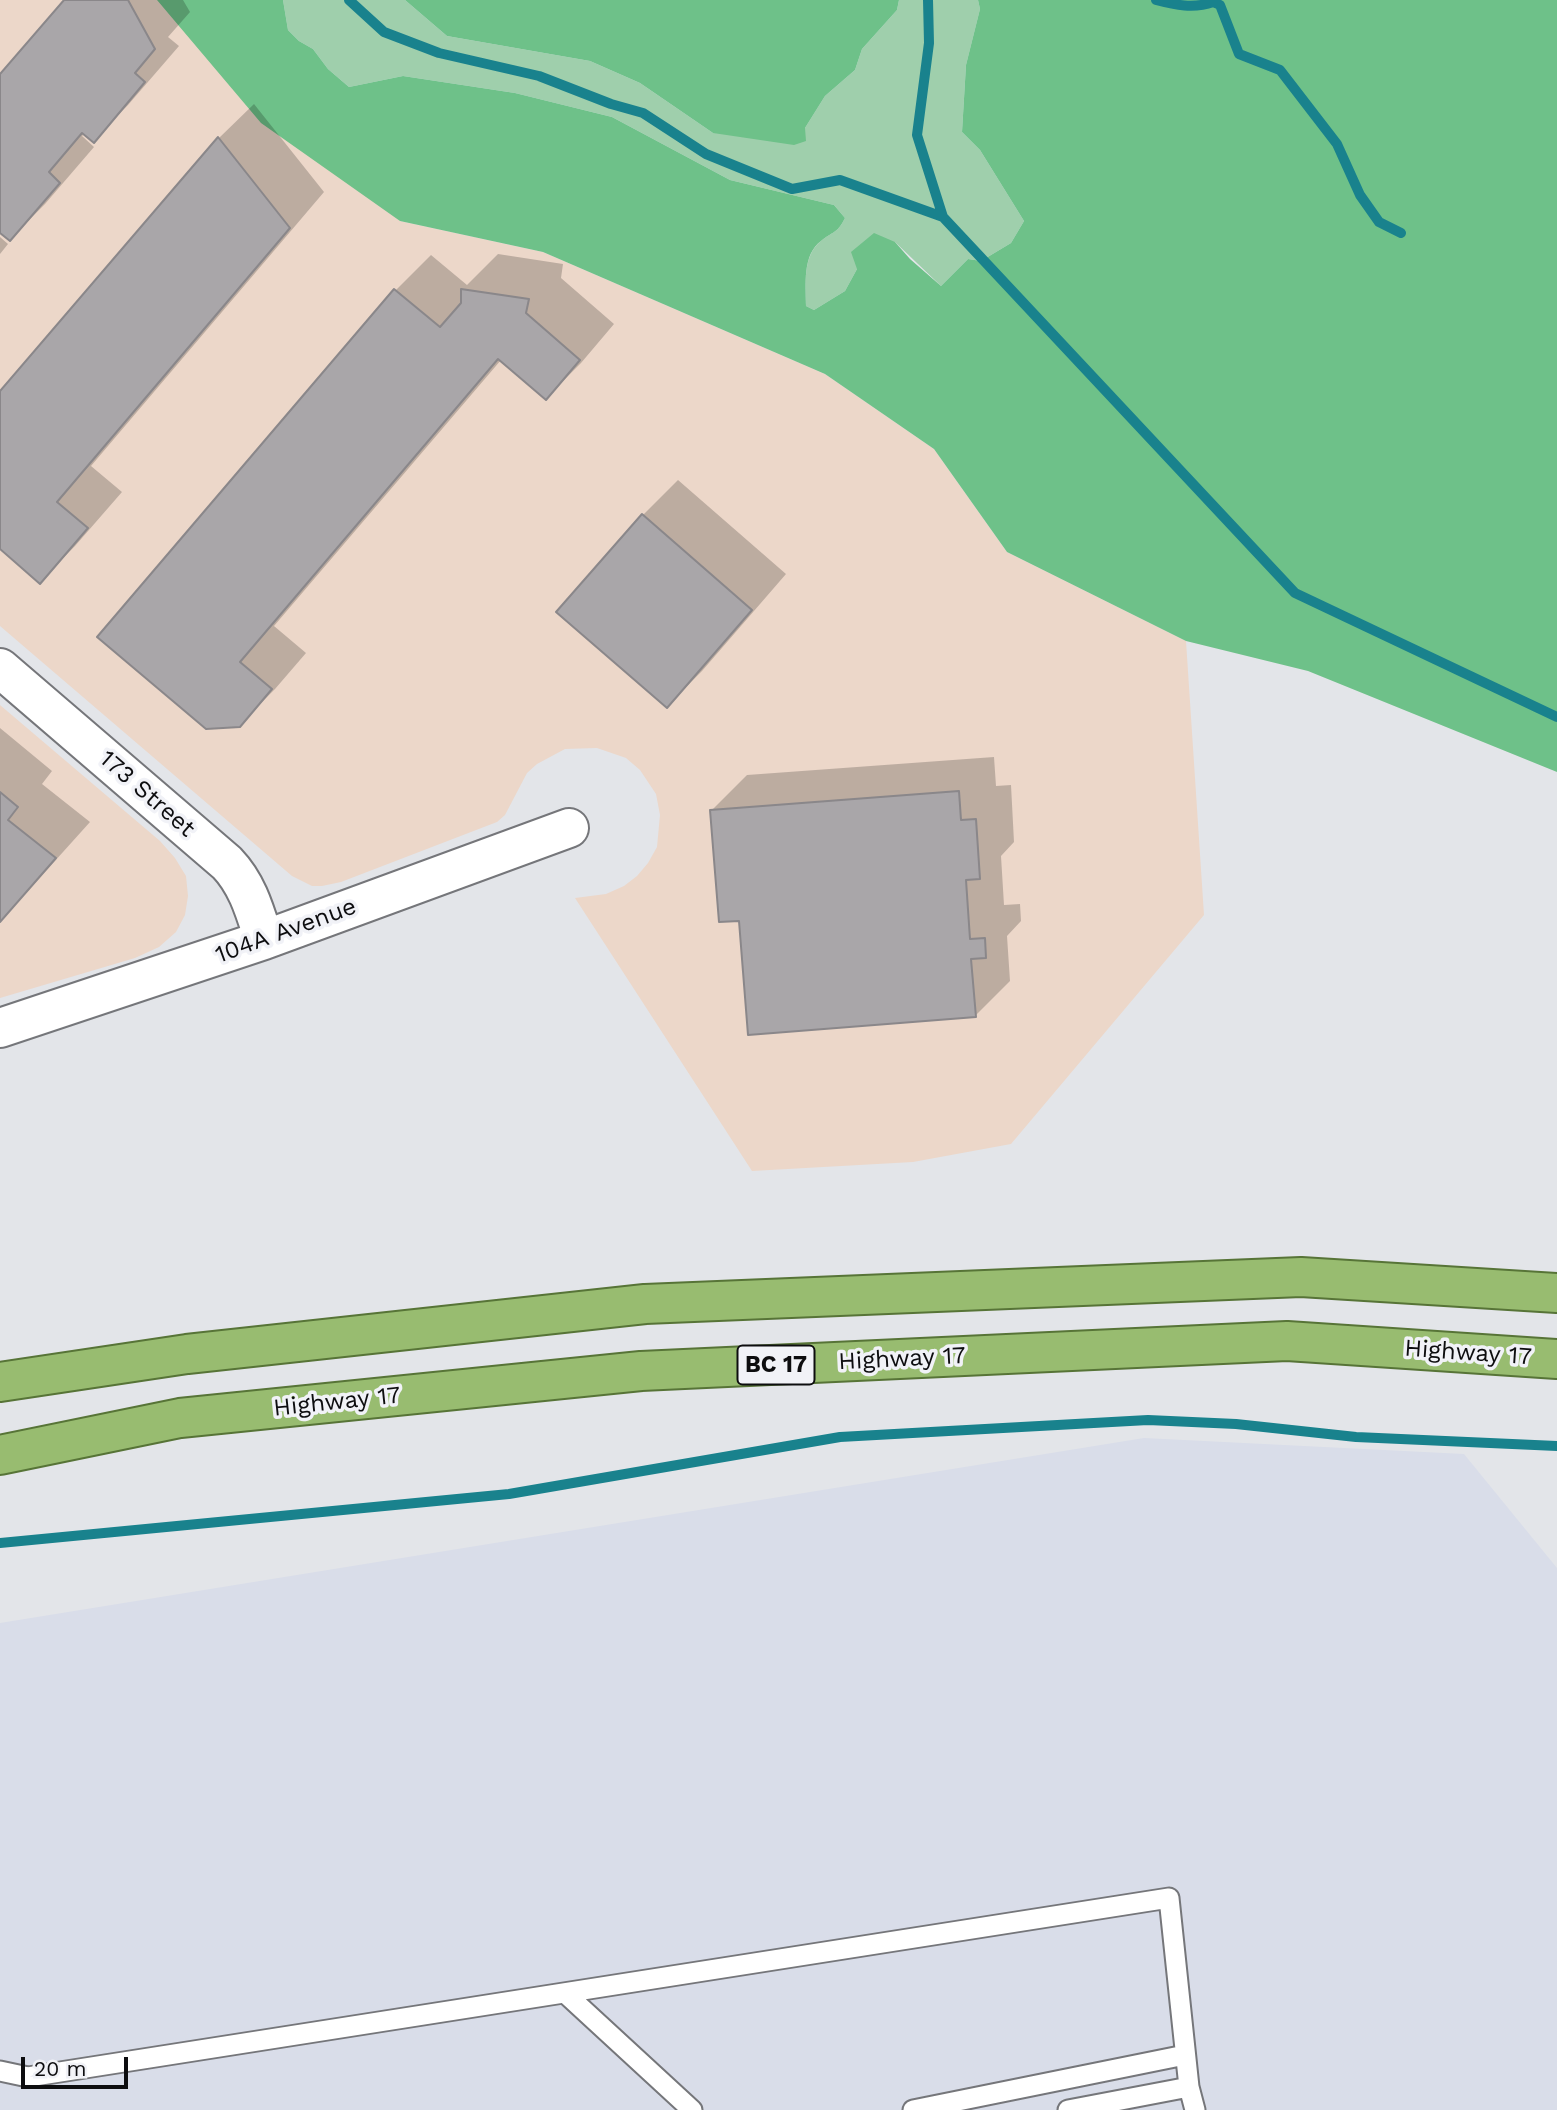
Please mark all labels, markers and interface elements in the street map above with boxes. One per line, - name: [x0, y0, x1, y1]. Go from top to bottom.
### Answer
- street label: 173 Street: [93, 745, 201, 843]
- street label: 104A Avenue: [212, 892, 360, 970]
- street label: Highway 17: [1403, 1334, 1533, 1372]
- street label: Highway 17: [838, 1341, 966, 1377]
- road number: BC 17: [738, 1346, 814, 1384]
- street label: Highway 17: [272, 1381, 402, 1423]
- scale bar: [24, 2044, 131, 2088]
- text: 20 m: [34, 2056, 86, 2081]

